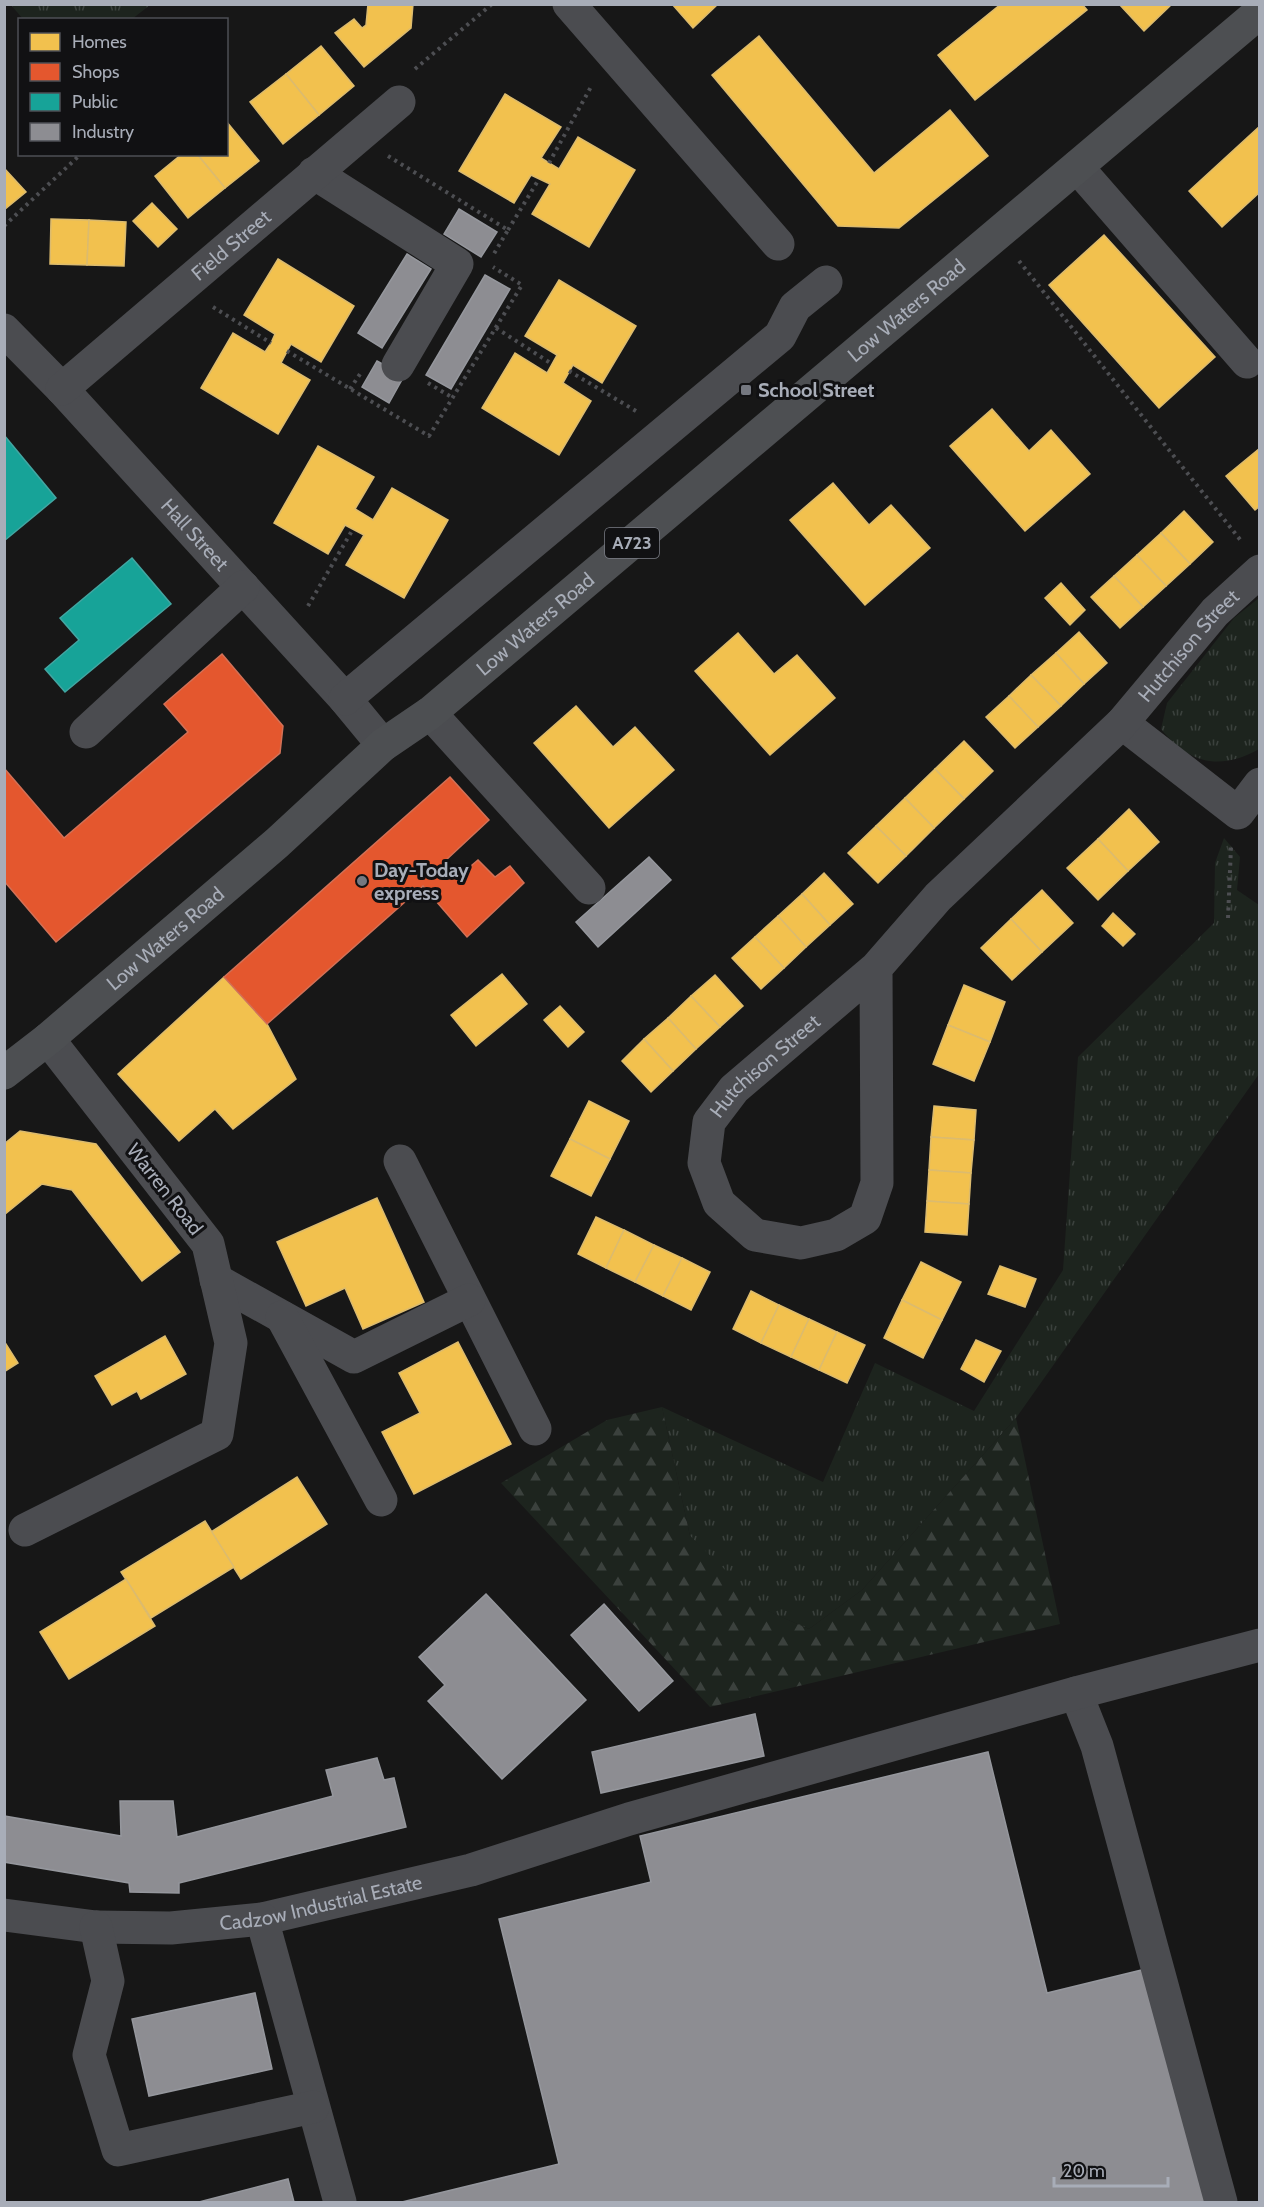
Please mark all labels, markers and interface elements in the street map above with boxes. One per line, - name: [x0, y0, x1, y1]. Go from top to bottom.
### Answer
- legend: [18, 18, 228, 156]
- text: Homes: [72, 31, 127, 53]
- text: Shops: [72, 61, 120, 83]
- text: Public: [72, 91, 118, 113]
- text: Industry: [72, 121, 134, 143]
- street label: Field Street: [186, 204, 276, 285]
- street label: Low Waters Road: [843, 254, 970, 367]
- place label: School Street: [758, 378, 875, 402]
- marker: School Street: [739, 383, 753, 397]
- street label: Hall Street: [156, 494, 234, 576]
- road number: A723: [605, 528, 659, 558]
- street label: Low Waters Road: [471, 568, 599, 681]
- street label: Hutchison Street: [1133, 584, 1244, 707]
- place label: Day-Today express: [374, 858, 469, 905]
- marker: Day-Today express: [355, 874, 369, 888]
- street label: Low Waters Road: [102, 882, 229, 995]
- street label: Hutchison Street: [705, 1009, 825, 1122]
- street label: Warren Road: [122, 1139, 208, 1239]
- street label: Cadzow Industrial Estate: [218, 1870, 425, 1935]
- scale bar: [1054, 2150, 1168, 2188]
- text: 20 m: [1063, 2160, 1105, 2182]

